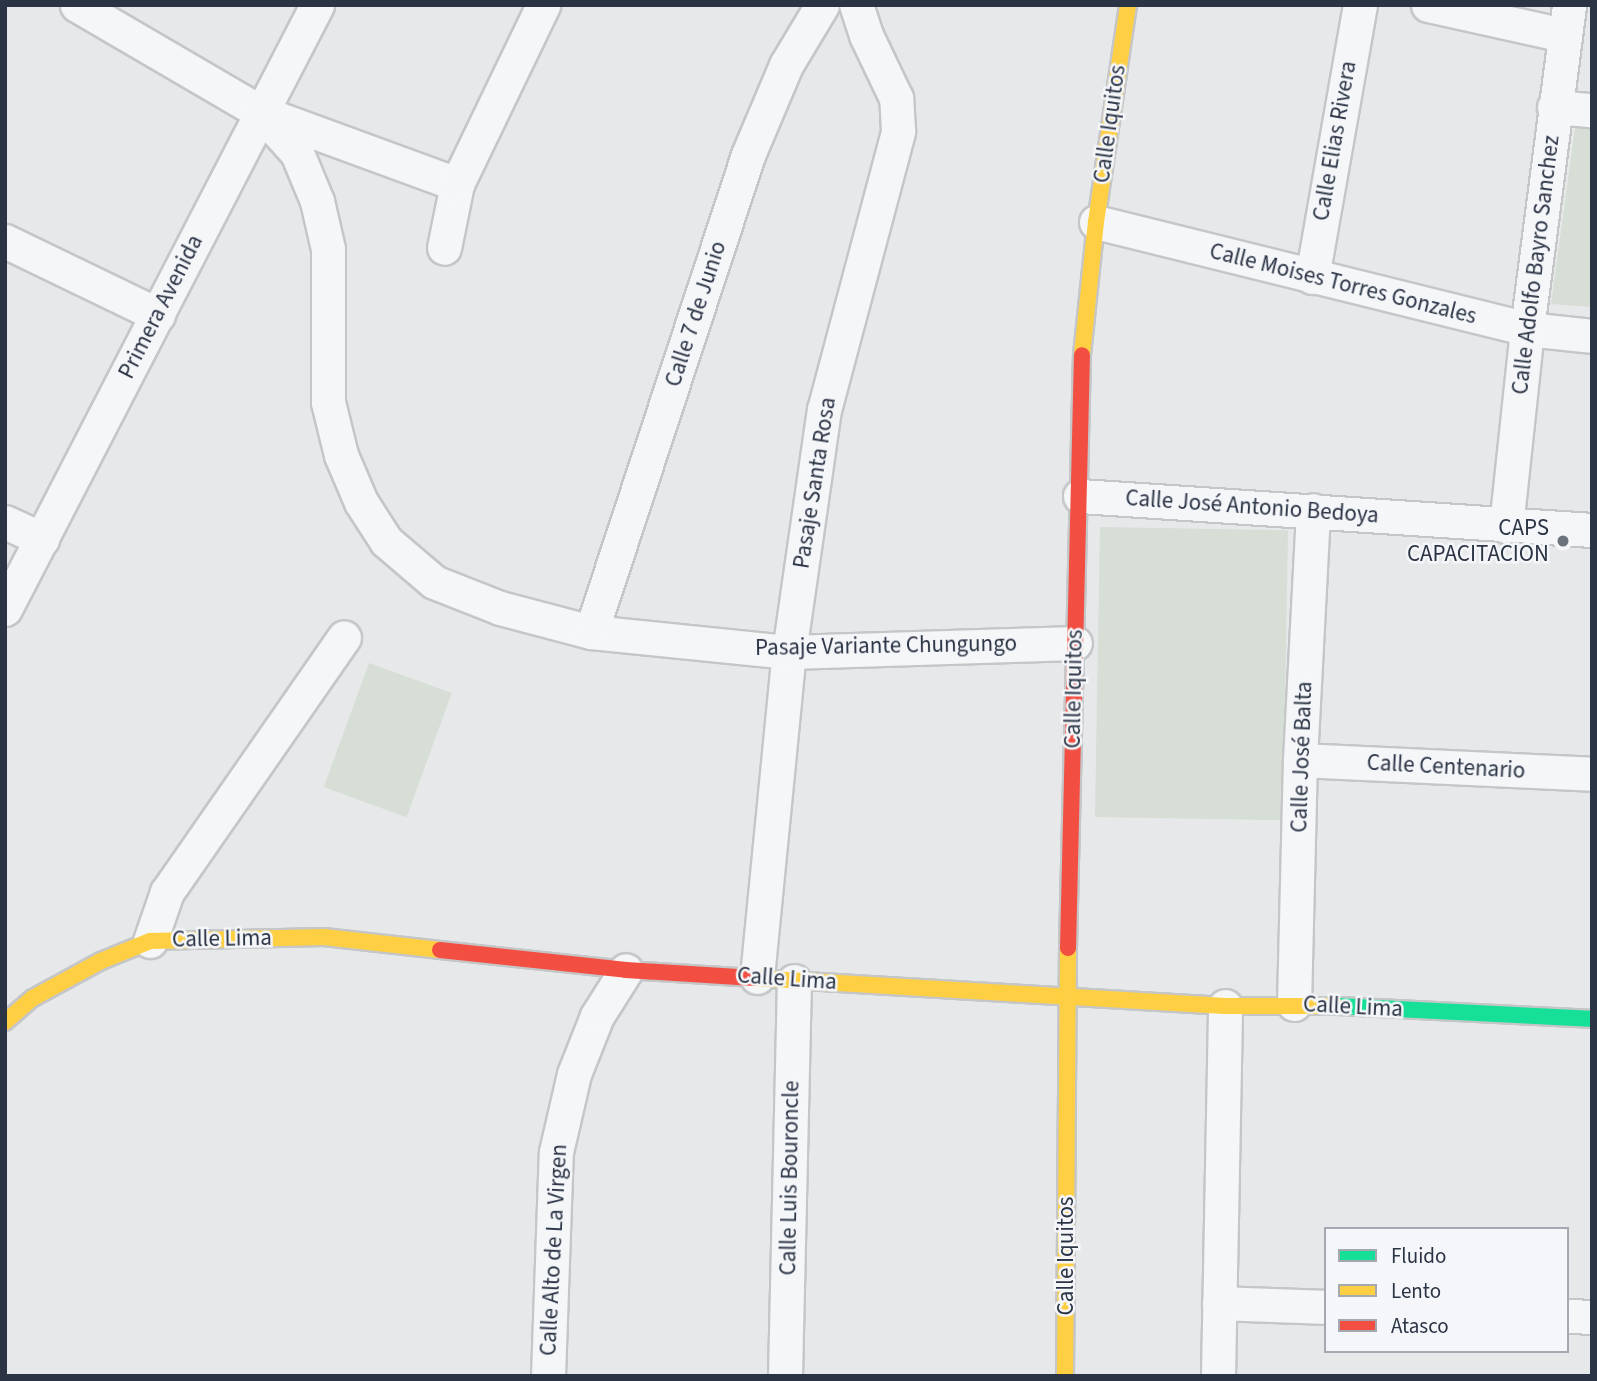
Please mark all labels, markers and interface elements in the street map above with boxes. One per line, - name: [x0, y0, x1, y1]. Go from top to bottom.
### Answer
- street label: Calle Elias Rivera: [1307, 59, 1363, 223]
- street label: Calle Iquitos: [1088, 63, 1132, 185]
- street label: Calle Adolfo Bayro Sanchez: [1506, 134, 1566, 396]
- street label: Primera Avenida: [113, 230, 209, 384]
- street label: Calle Moises Torres Gonzales: [1207, 237, 1479, 331]
- street label: Calle 7 de Junio: [659, 238, 733, 390]
- street label: Pasaje Santa Rosa: [788, 395, 842, 571]
- street label: Calle José Antonio Bedoya: [1124, 484, 1380, 530]
- place label: CAPS CAPACITACION: [1407, 514, 1549, 568]
- marker: CAPS CAPACITACION: [1555, 533, 1571, 549]
- street label: Calle Iquitos: [1059, 629, 1089, 749]
- street label: Pasaje Variante Chungungo: [755, 630, 1017, 662]
- street label: Calle José Balta: [1286, 681, 1318, 833]
- street label: Calle Centenario: [1366, 749, 1526, 785]
- street label: Calle Lima: [172, 924, 272, 954]
- street label: Calle Lima: [736, 962, 838, 996]
- street label: Calle Lima: [1302, 991, 1404, 1023]
- street label: Calle Luis Bouroncle: [775, 1080, 805, 1276]
- street label: Calle Alto de La Virgen: [535, 1143, 573, 1357]
- street label: Calle Iquitos: [1052, 1197, 1080, 1315]
- legend: [1324, 1227, 1569, 1353]
- text: Fluido: [1391, 1241, 1446, 1271]
- text: Lento: [1391, 1276, 1441, 1306]
- text: Atasco: [1391, 1311, 1449, 1341]

